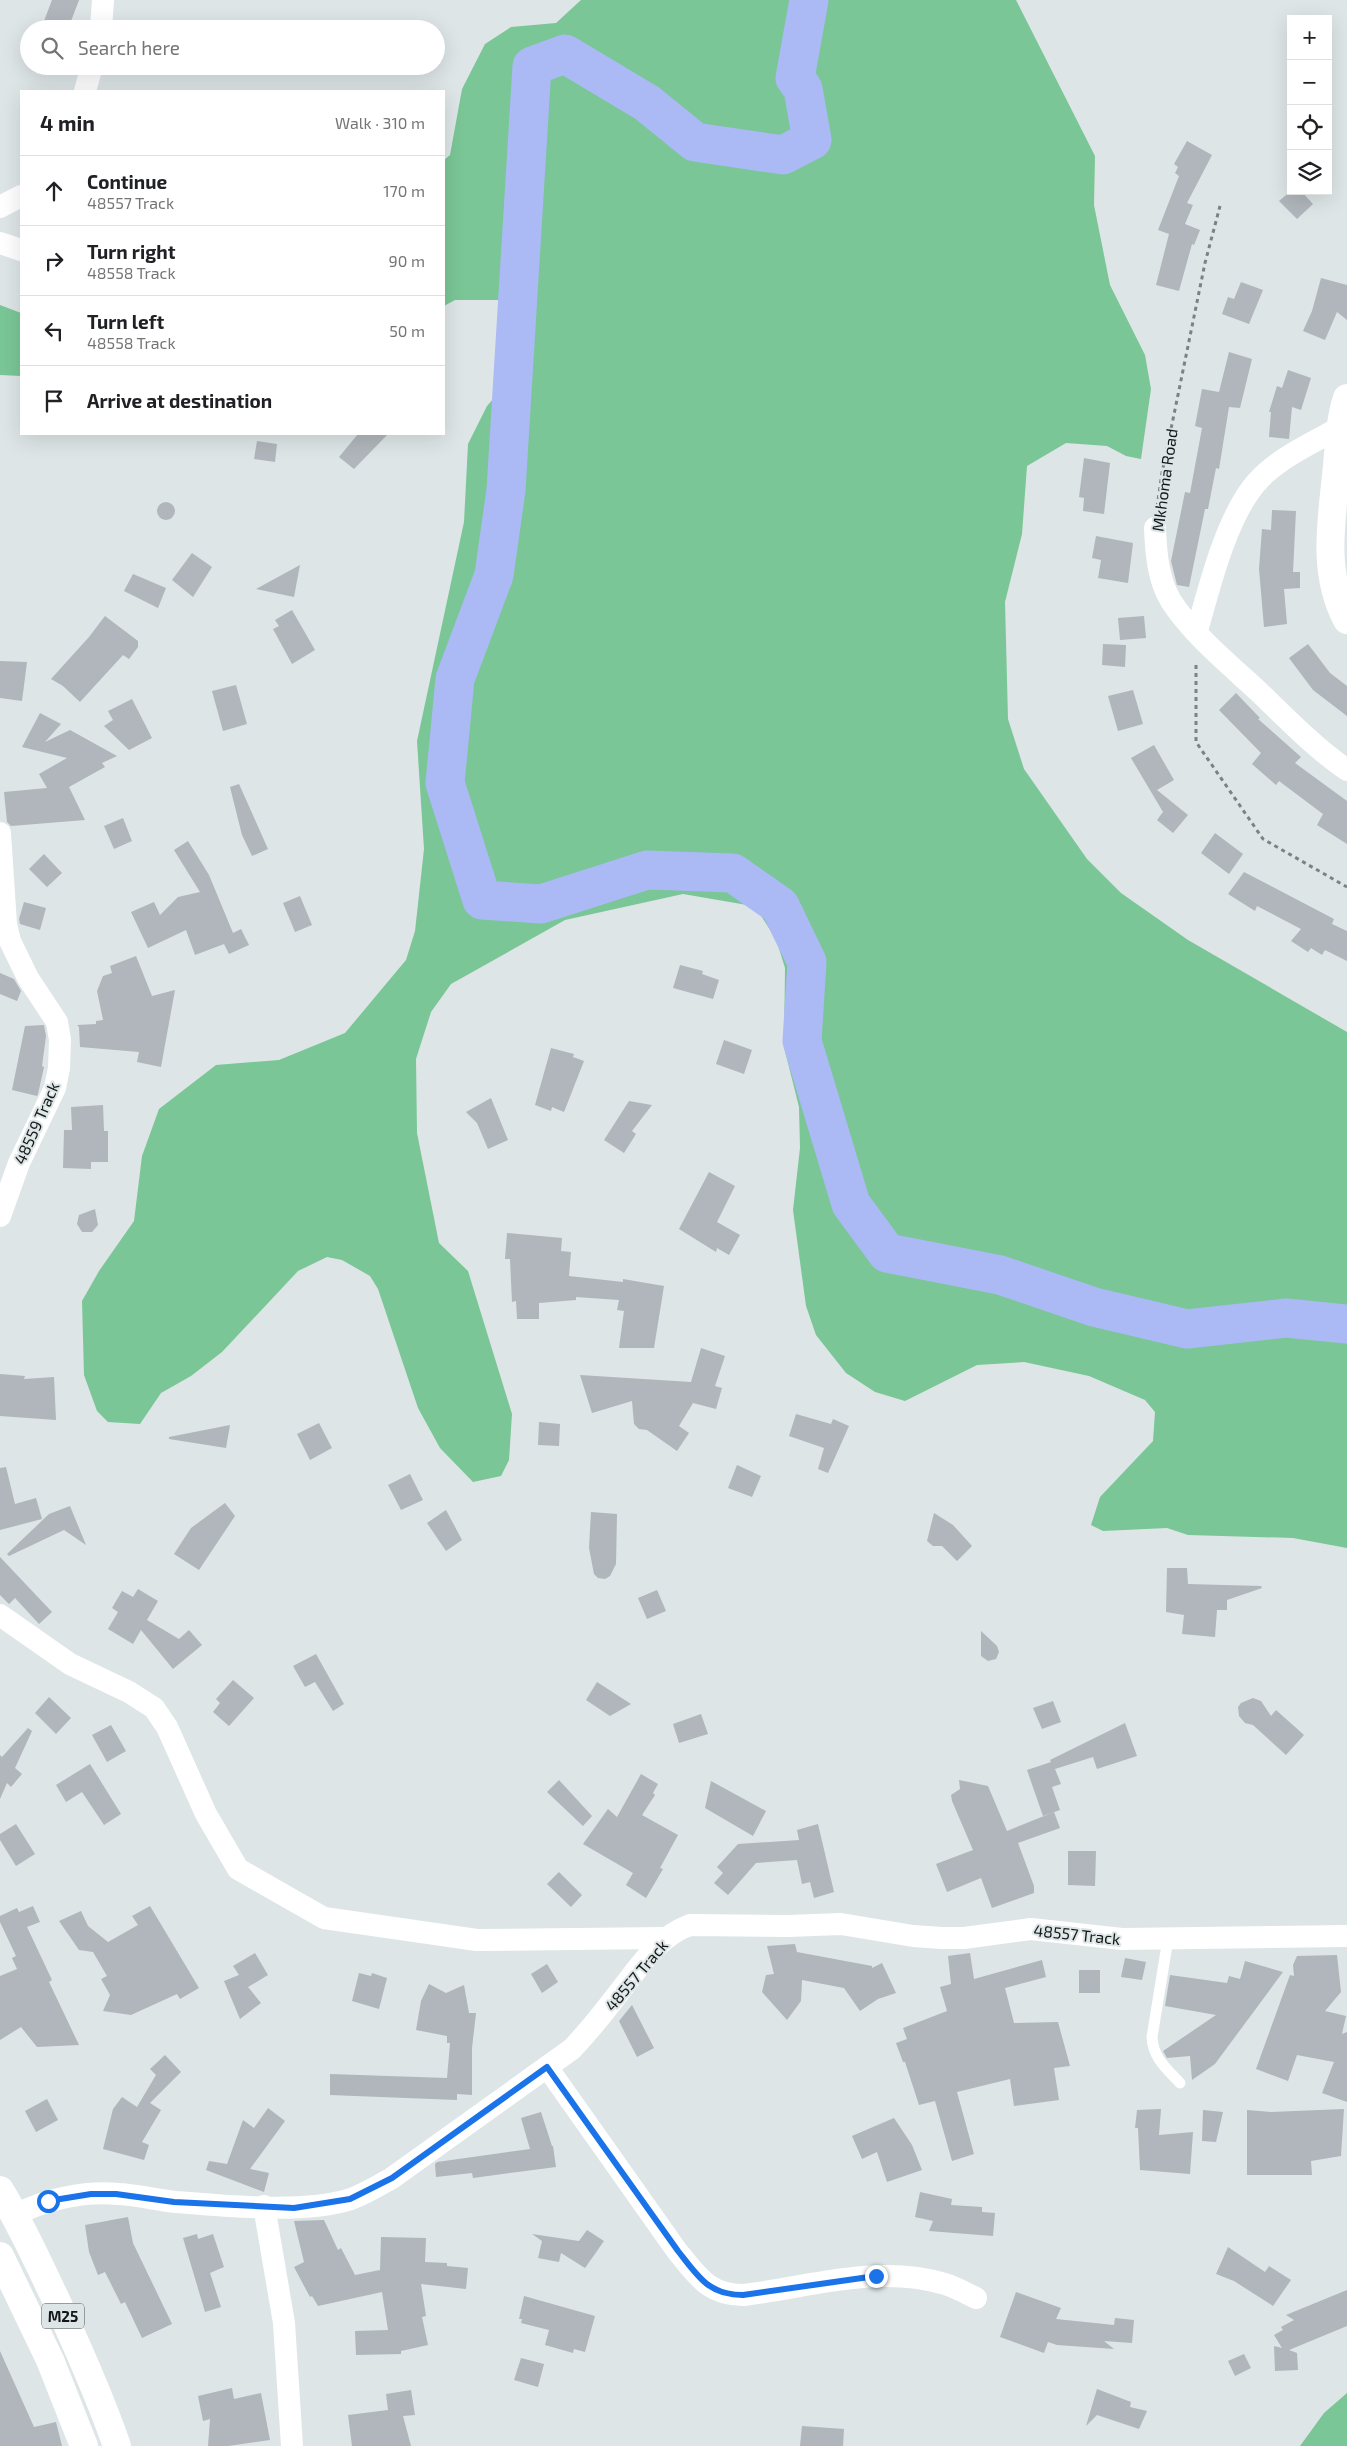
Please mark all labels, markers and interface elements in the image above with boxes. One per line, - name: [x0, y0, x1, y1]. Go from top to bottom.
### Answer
- map controls: [1287, 15, 1332, 195]
- button: +: [1287, 15, 1332, 60]
- search box: [20, 20, 445, 75]
- icon: search: [38, 34, 66, 62]
- text: Search here: [78, 36, 180, 59]
- button: −: [1287, 60, 1332, 105]
- button: locate: [1287, 105, 1332, 150]
- text: 4 min: [40, 110, 95, 135]
- text: Walk · 310 m: [335, 113, 425, 132]
- button: layers: [1287, 150, 1332, 195]
- text: Continue: [87, 170, 167, 193]
- icon: ahead: [40, 177, 68, 205]
- text: 170 m: [383, 181, 425, 200]
- text: 48557 Track: [87, 193, 174, 212]
- text: Turn right: [87, 240, 175, 263]
- icon: right: [40, 247, 68, 275]
- text: 90 m: [389, 251, 425, 270]
- text: 48558 Track: [87, 263, 176, 282]
- text: Turn left: [87, 310, 164, 333]
- icon: left: [40, 317, 68, 345]
- text: 50 m: [389, 321, 425, 340]
- text: 48558 Track: [87, 333, 176, 352]
- icon: arrive: [40, 387, 68, 415]
- text: Arrive at destination: [87, 389, 272, 412]
- street label: Mkhoma Road: [1147, 427, 1181, 533]
- street label: 48559 Track: [9, 1079, 63, 1167]
- street label: 48557 Track: [1033, 1920, 1121, 1948]
- street label: 48557 Track: [601, 1936, 671, 2014]
- route start: [37, 2190, 60, 2213]
- route end: [865, 2265, 888, 2288]
- road number: M25: [42, 2304, 84, 2328]

